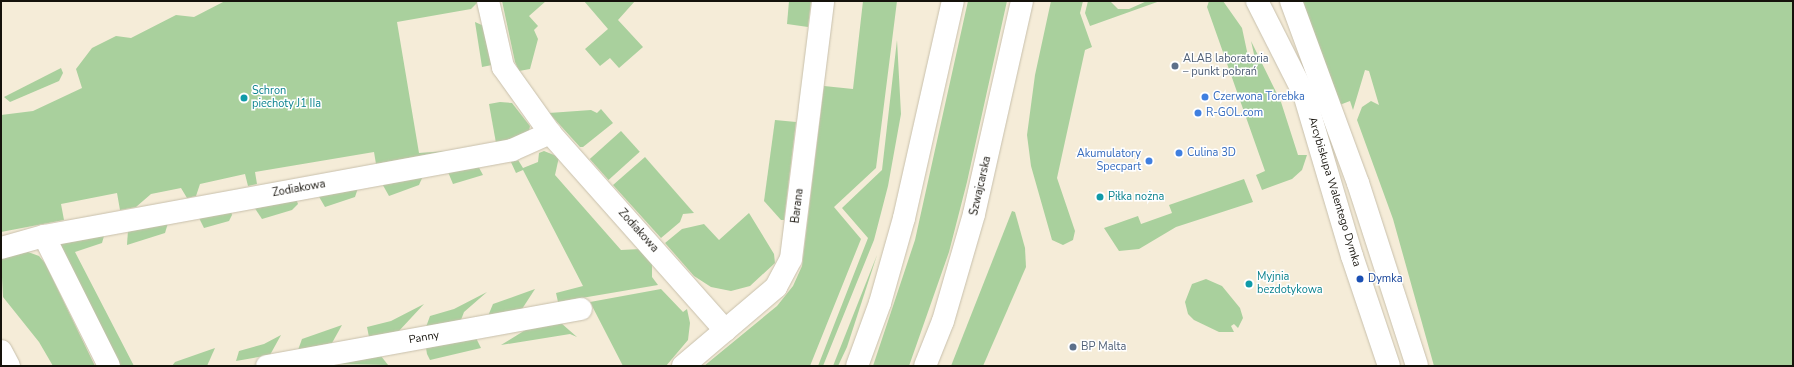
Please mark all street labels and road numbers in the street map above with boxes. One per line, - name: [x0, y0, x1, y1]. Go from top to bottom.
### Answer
- street label: Arcybiskupa Walentego Dymka: [1305, 116, 1363, 268]
- street label: Szwajcarska: [968, 155, 994, 217]
- street label: Zodiakowa: [271, 178, 327, 200]
- street label: Barana: [789, 188, 807, 224]
- street label: Zodiakowa: [615, 207, 661, 255]
- street label: Panny: [408, 329, 440, 347]

